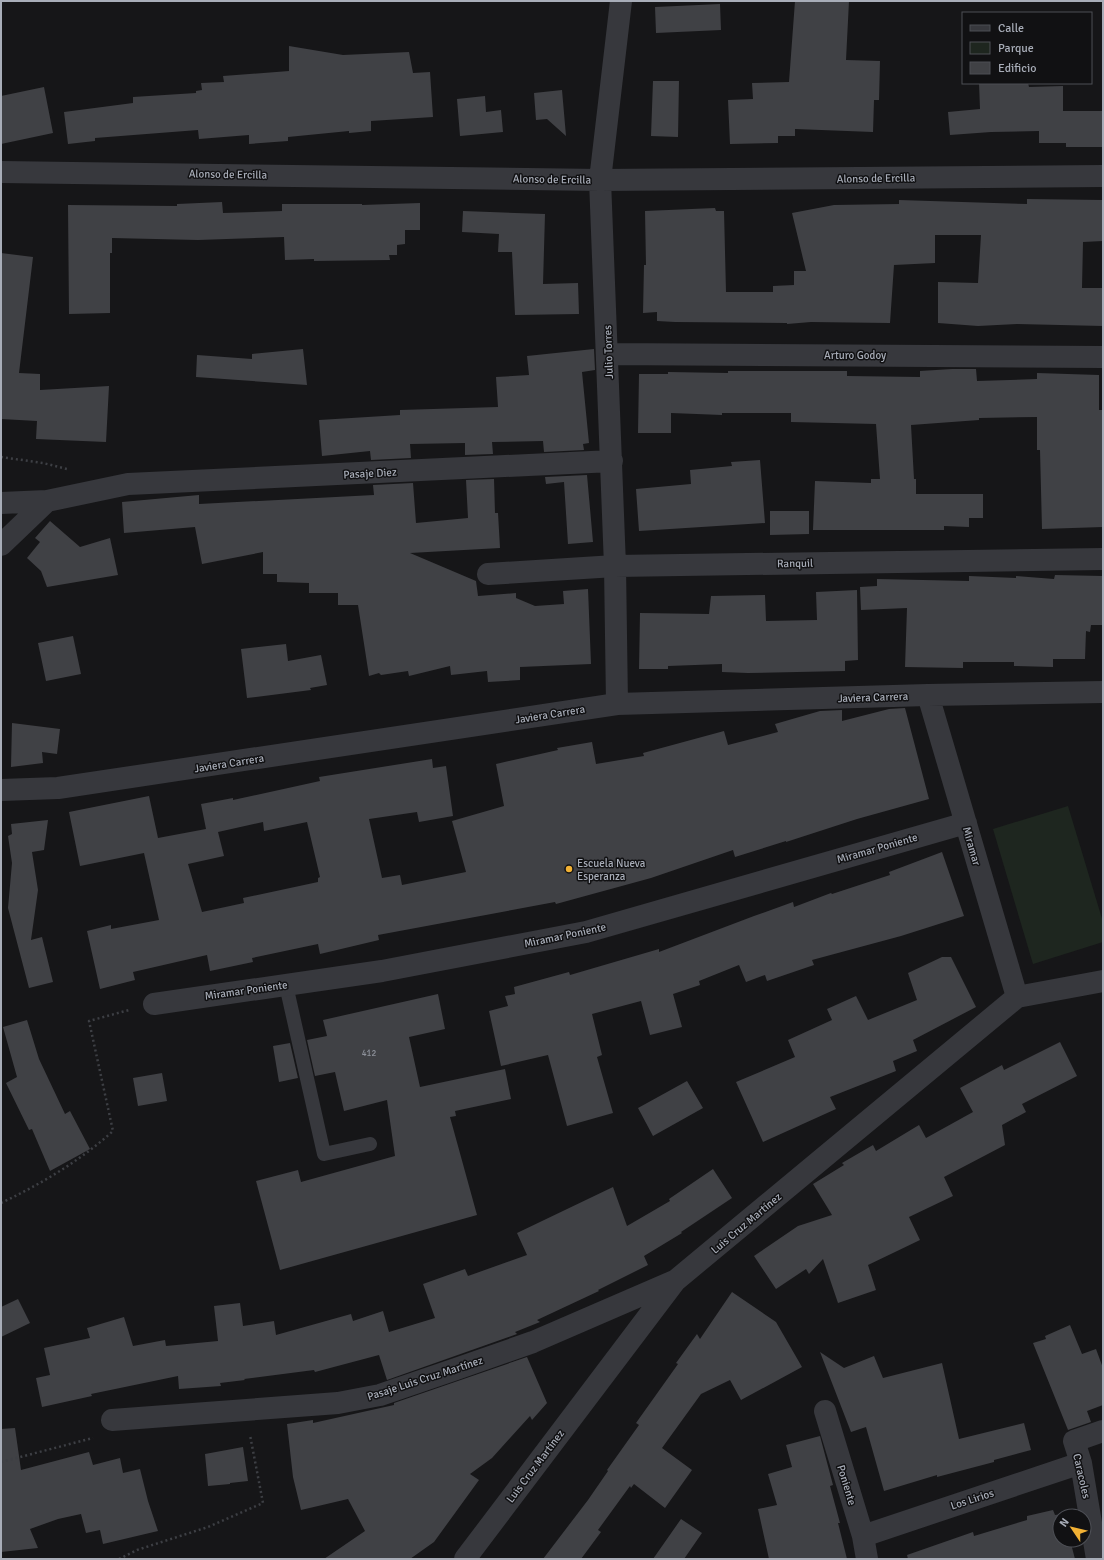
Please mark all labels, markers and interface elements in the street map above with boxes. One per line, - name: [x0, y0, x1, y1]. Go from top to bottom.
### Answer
- legend: [962, 12, 1092, 84]
- text: Calle: [998, 21, 1024, 36]
- text: Parque: [998, 41, 1034, 56]
- text: Edificio: [998, 61, 1036, 76]
- street label: Alonso de Ercilla: [189, 167, 268, 182]
- street label: Alonso de Ercilla: [837, 171, 916, 186]
- street label: Alonso de Ercilla: [513, 172, 592, 187]
- street label: Julio Torres: [601, 325, 616, 379]
- street label: Arturo Godoy: [824, 349, 887, 362]
- street label: Pasaje Diez: [343, 466, 397, 481]
- street label: Ranquil: [777, 557, 813, 570]
- street label: Javiera Carrera: [838, 690, 909, 705]
- street label: Javiera Carrera: [514, 702, 586, 726]
- street label: Javiera Carrera: [193, 751, 265, 775]
- street label: Miramar: [960, 825, 983, 867]
- street label: Miramar Poniente: [835, 831, 919, 866]
- place label: Escuela Nueva Esperanza: [577, 857, 646, 883]
- marker: Escuela Nueva Esperanza: [564, 864, 574, 874]
- street label: Miramar Poniente: [523, 920, 607, 951]
- street label: Miramar Poniente: [204, 978, 288, 1003]
- house number: 412: [362, 1048, 376, 1059]
- street label: Luis Cruz Martínez: [709, 1190, 784, 1257]
- street label: Pasaje Luis Cruz Martínez: [366, 1354, 485, 1403]
- street label: Luis Cruz Martínez: [504, 1427, 567, 1505]
- street label: Caracoles: [1070, 1452, 1093, 1500]
- street label: Poniente: [834, 1463, 859, 1507]
- street label: Los Lirios: [949, 1486, 996, 1513]
- north arrow: [1052, 1508, 1092, 1548]
- text: N: [1057, 1516, 1072, 1529]

